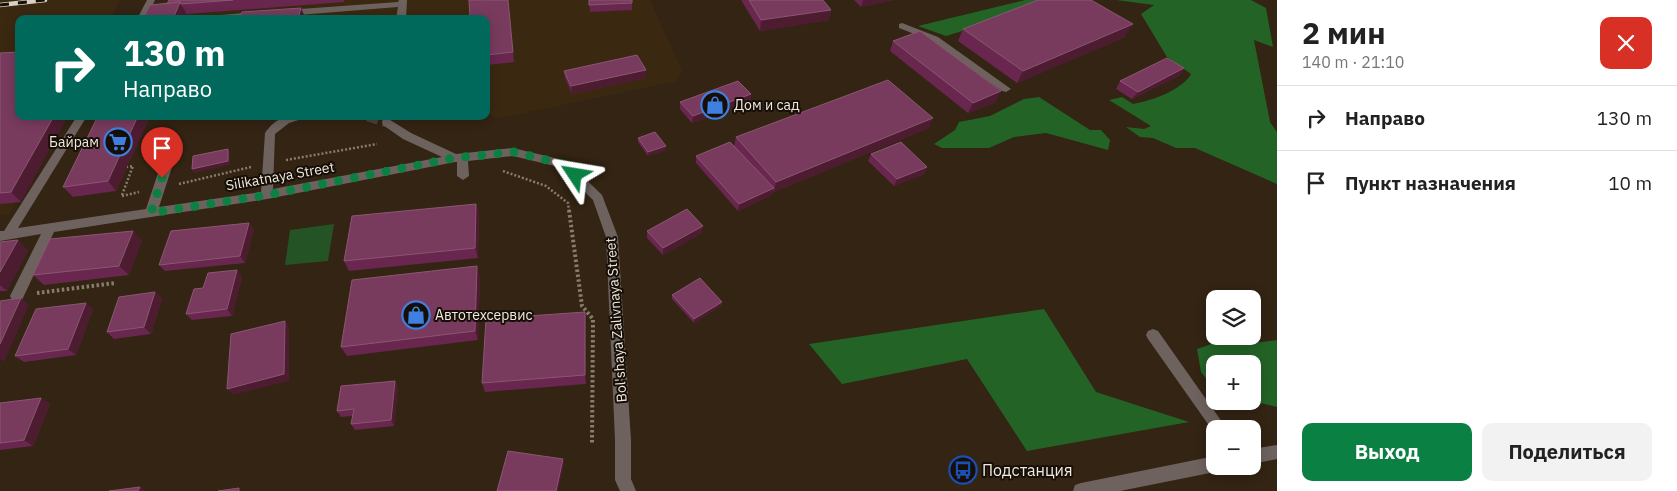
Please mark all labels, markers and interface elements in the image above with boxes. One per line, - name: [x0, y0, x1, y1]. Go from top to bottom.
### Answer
- text: 2 мин: [1302, 13, 1386, 52]
- button: close: [1600, 17, 1652, 69]
- text: 130 m: [123, 30, 226, 76]
- icon: right: [40, 35, 105, 100]
- text: 140 m · 21:10: [1302, 52, 1404, 72]
- text: Направо: [123, 74, 212, 103]
- shop icon: Дом и сад: [700, 90, 730, 120]
- place label: Дом и сад: [734, 96, 800, 114]
- icon: right: [1302, 104, 1330, 132]
- text: Направо: [1345, 106, 1425, 130]
- text: 130 m: [1597, 106, 1652, 130]
- supermarket icon: Байрам: [103, 127, 133, 157]
- pin: [141, 127, 183, 178]
- place label: Байрам: [49, 133, 99, 151]
- icon: arrive: [148, 134, 176, 162]
- position arrow: [548, 148, 600, 200]
- street label: Silikatnaya Street: [224, 158, 336, 194]
- icon: arrive: [1302, 169, 1330, 197]
- text: Пункт назначения: [1345, 171, 1516, 195]
- text: 10 m: [1608, 171, 1652, 195]
- street label: Bol'shaya Zalivnaya Street: [601, 237, 631, 403]
- map controls: [1206, 290, 1261, 475]
- button: layers: [1206, 290, 1261, 345]
- shop icon: Автотехсервис: [401, 300, 431, 330]
- place label: Автотехсервис: [435, 306, 532, 324]
- button: +: [1206, 355, 1261, 410]
- button: −: [1206, 420, 1261, 475]
- button: Выход: [1302, 423, 1472, 481]
- button: Поделиться: [1482, 423, 1652, 481]
- bus stop icon: Подстанция: [948, 455, 978, 485]
- place label: Подстанция: [982, 460, 1073, 480]

